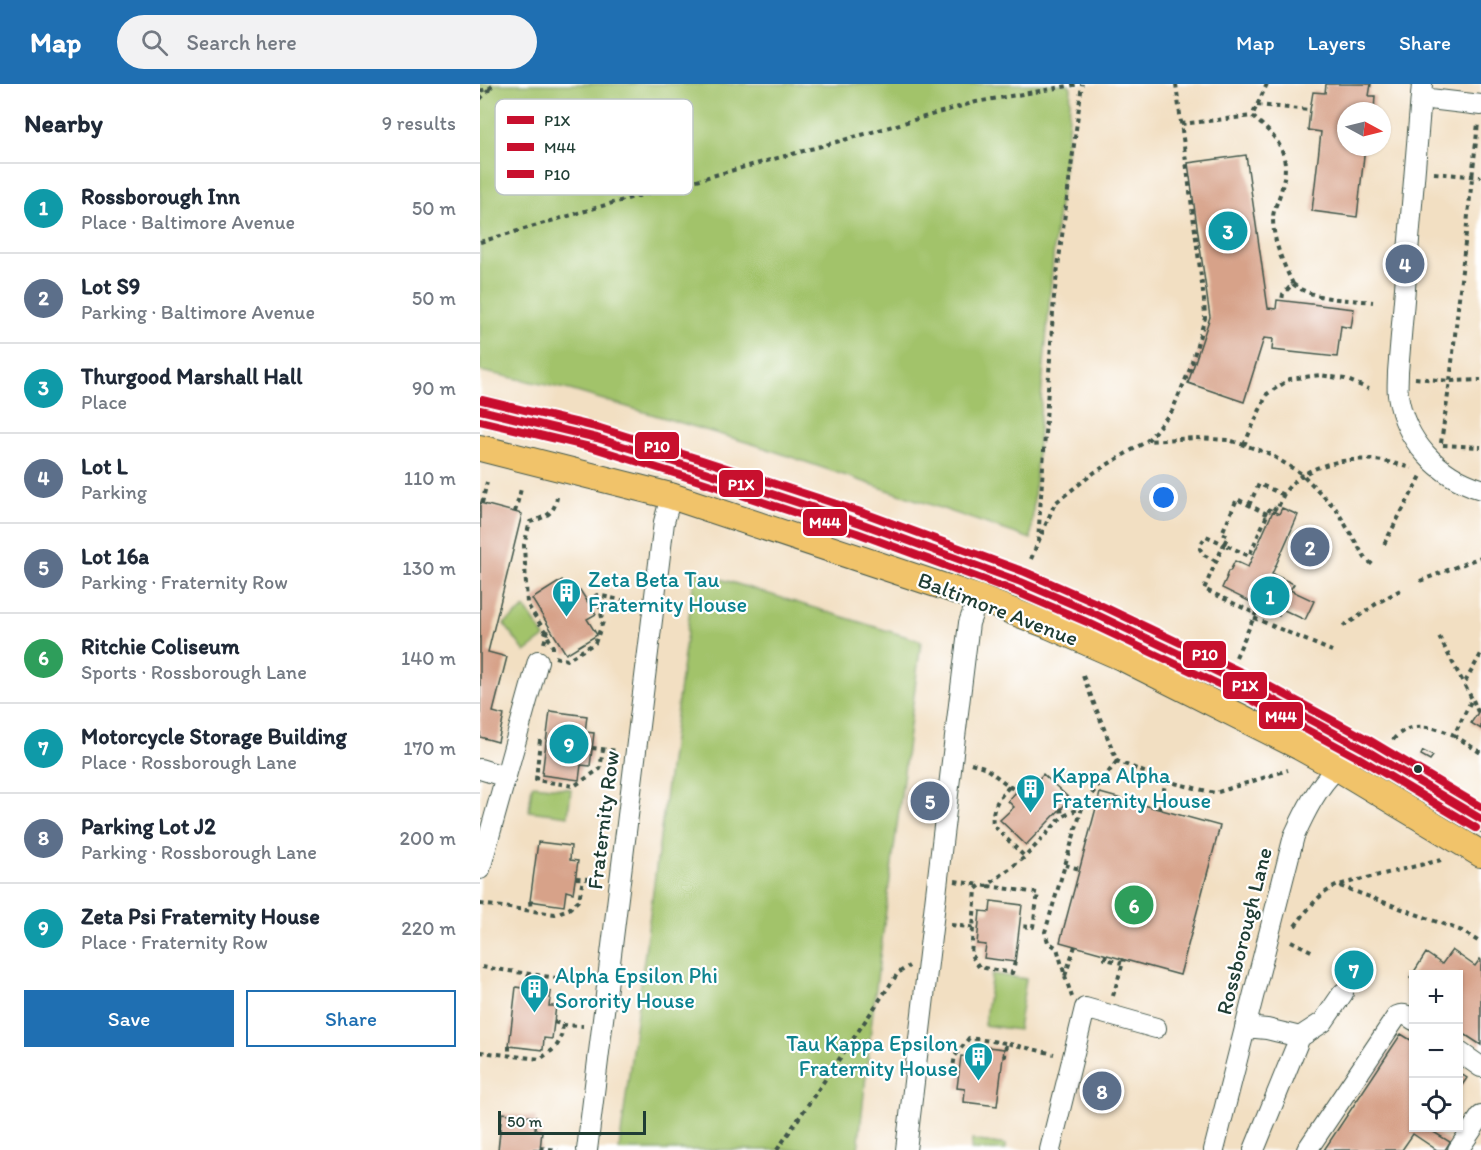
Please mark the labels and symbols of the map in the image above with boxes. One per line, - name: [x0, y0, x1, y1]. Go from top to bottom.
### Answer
- legend: [495, 99, 693, 195]
- north arrow: [1337, 102, 1391, 156]
- text: P1X: [544, 111, 571, 130]
- text: M44: [544, 138, 576, 157]
- text: P10: [544, 165, 570, 184]
- pin: 3: [1208, 208, 1248, 254]
- pin: 4: [1386, 242, 1424, 286]
- line badge: P10: [634, 431, 680, 460]
- text: P10: [644, 437, 670, 456]
- line badge: P1X: [718, 469, 764, 498]
- text: P1X: [728, 475, 754, 494]
- your location: [1149, 483, 1178, 512]
- line badge: M44: [802, 508, 848, 537]
- text: M44: [809, 513, 841, 532]
- pin: 2: [1290, 524, 1330, 570]
- place label: Zeta Beta Tau Fraternity House: [588, 566, 747, 618]
- street label: Baltimore Avenue: [914, 566, 1082, 652]
- pin: 1: [1250, 574, 1290, 618]
- building icon: Zeta Beta Tau Fraternity House: [551, 576, 583, 618]
- line badge: P10: [1182, 640, 1227, 669]
- text: P10: [1192, 645, 1218, 664]
- line badge: P1X: [1222, 671, 1268, 700]
- text: P1X: [1232, 676, 1258, 695]
- line badge: M44: [1258, 701, 1304, 730]
- text: M44: [1265, 707, 1297, 726]
- pin: 9: [550, 722, 589, 766]
- street label: Fraternity Row: [581, 749, 625, 891]
- place label: Kappa Alpha Fraternity House: [1052, 762, 1211, 814]
- unlabelled marker: [1412, 763, 1424, 775]
- building icon: Kappa Alpha Fraternity House: [1015, 772, 1047, 814]
- pin: 5: [910, 778, 950, 824]
- street label: Rossborough Lane: [1210, 845, 1278, 1017]
- pin: 6: [1114, 882, 1154, 928]
- pin: 7: [1334, 948, 1374, 992]
- place label: Alpha Epsilon Phi Sorority House: [555, 962, 718, 1014]
- building icon: Alpha Epsilon Phi Sorority House: [518, 972, 550, 1014]
- place label: Tau Kappa Epsilon Fraternity House: [786, 1030, 959, 1082]
- building icon: Tau Kappa Epsilon Fraternity House: [963, 1040, 995, 1082]
- pin: 8: [1082, 1068, 1122, 1114]
- scale bar: [498, 1108, 646, 1136]

